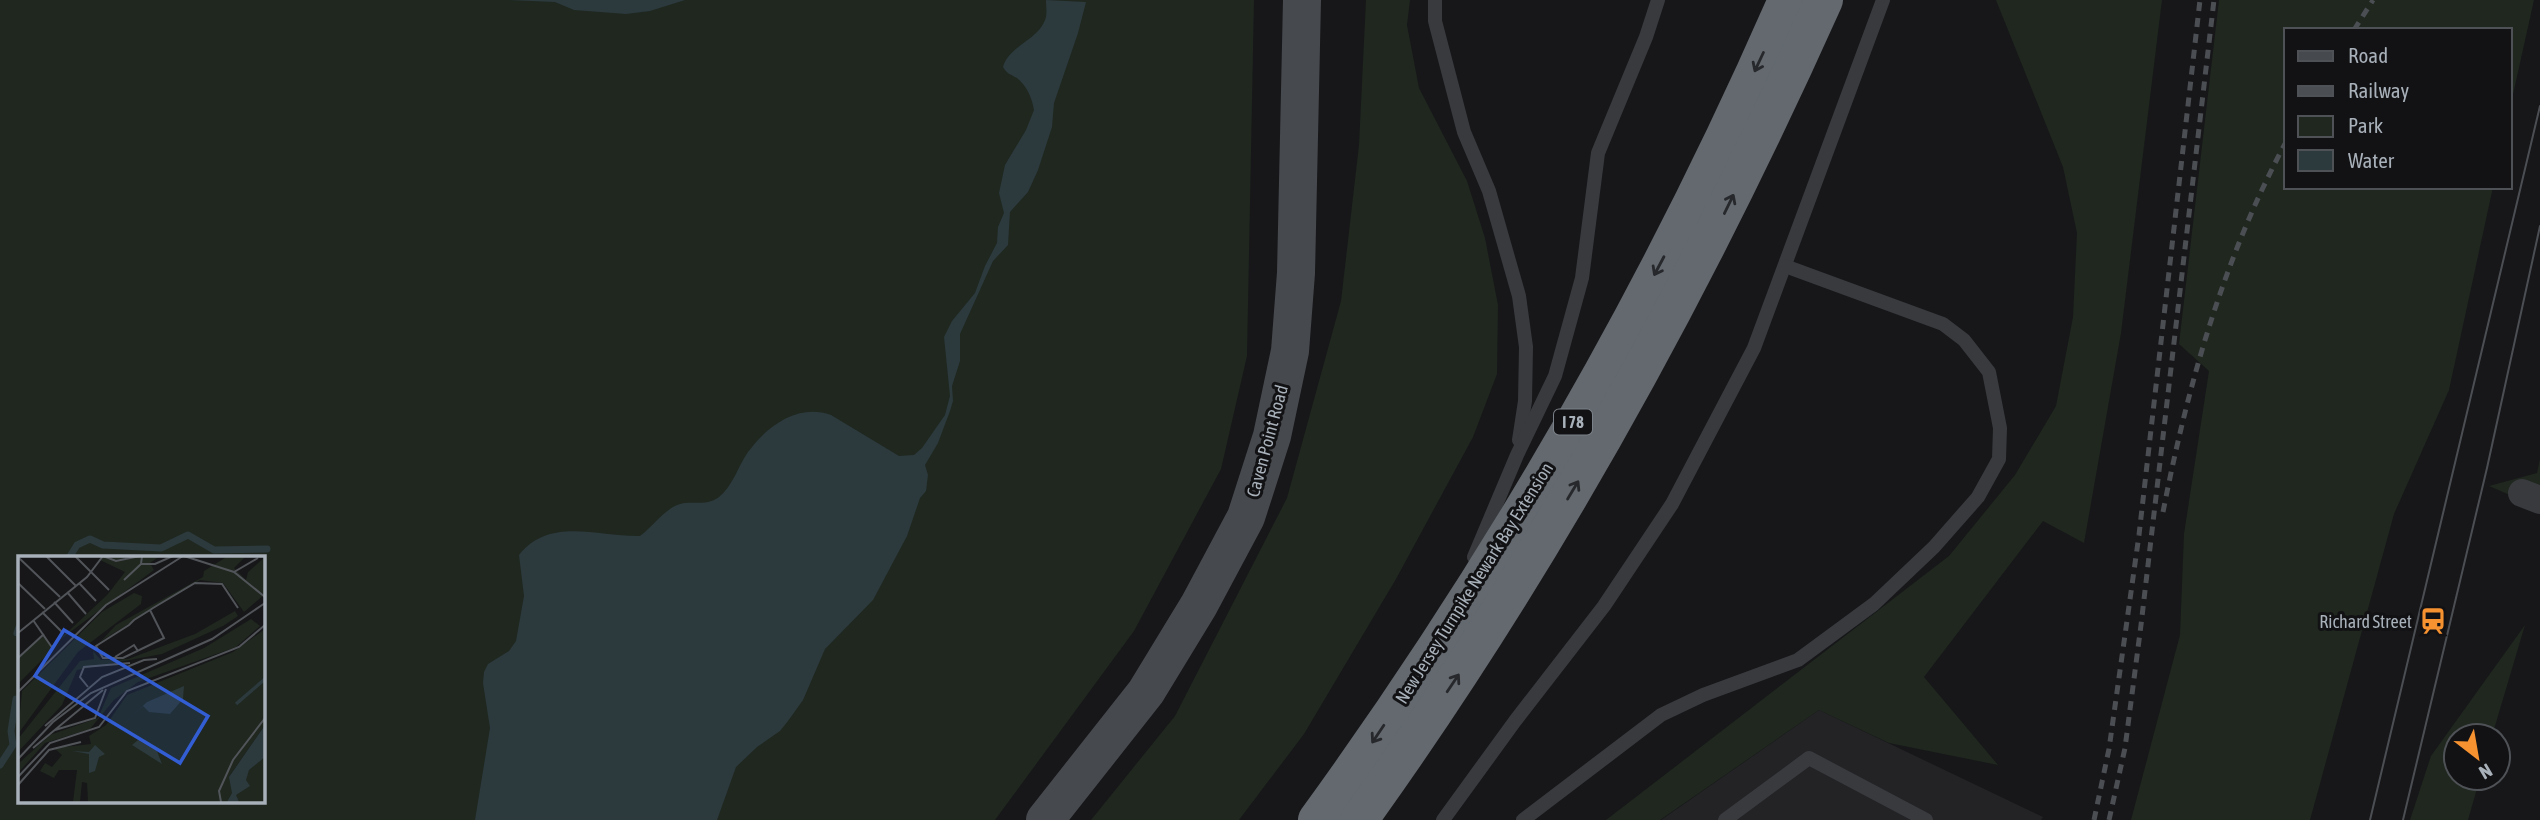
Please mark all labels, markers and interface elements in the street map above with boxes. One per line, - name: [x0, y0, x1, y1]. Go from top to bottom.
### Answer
- legend: [2284, 28, 2512, 189]
- text: Road: [2348, 43, 2388, 67]
- one-way arrow: [1752, 51, 1765, 72]
- text: Railway: [2348, 78, 2410, 102]
- text: Park: [2348, 113, 2383, 137]
- text: Water: [2348, 148, 2395, 172]
- one-way arrow: [1723, 194, 1737, 215]
- one-way arrow: [1651, 256, 1665, 276]
- street label: Caven Point Road: [1242, 383, 1292, 499]
- road number: I 78: [1554, 410, 1592, 434]
- street label: New Jersey Turnpike Newark Bay Extension: [1391, 459, 1557, 707]
- one-way arrow: [1566, 481, 1580, 501]
- inset map: [18, 556, 264, 802]
- station icon: Richard Street: [2418, 606, 2448, 636]
- place label: Richard Street: [2319, 611, 2412, 632]
- one-way arrow: [1446, 674, 1460, 693]
- north arrow: [2442, 722, 2512, 792]
- one-way arrow: [1371, 724, 1385, 743]
- text: N: [2475, 759, 2496, 784]

